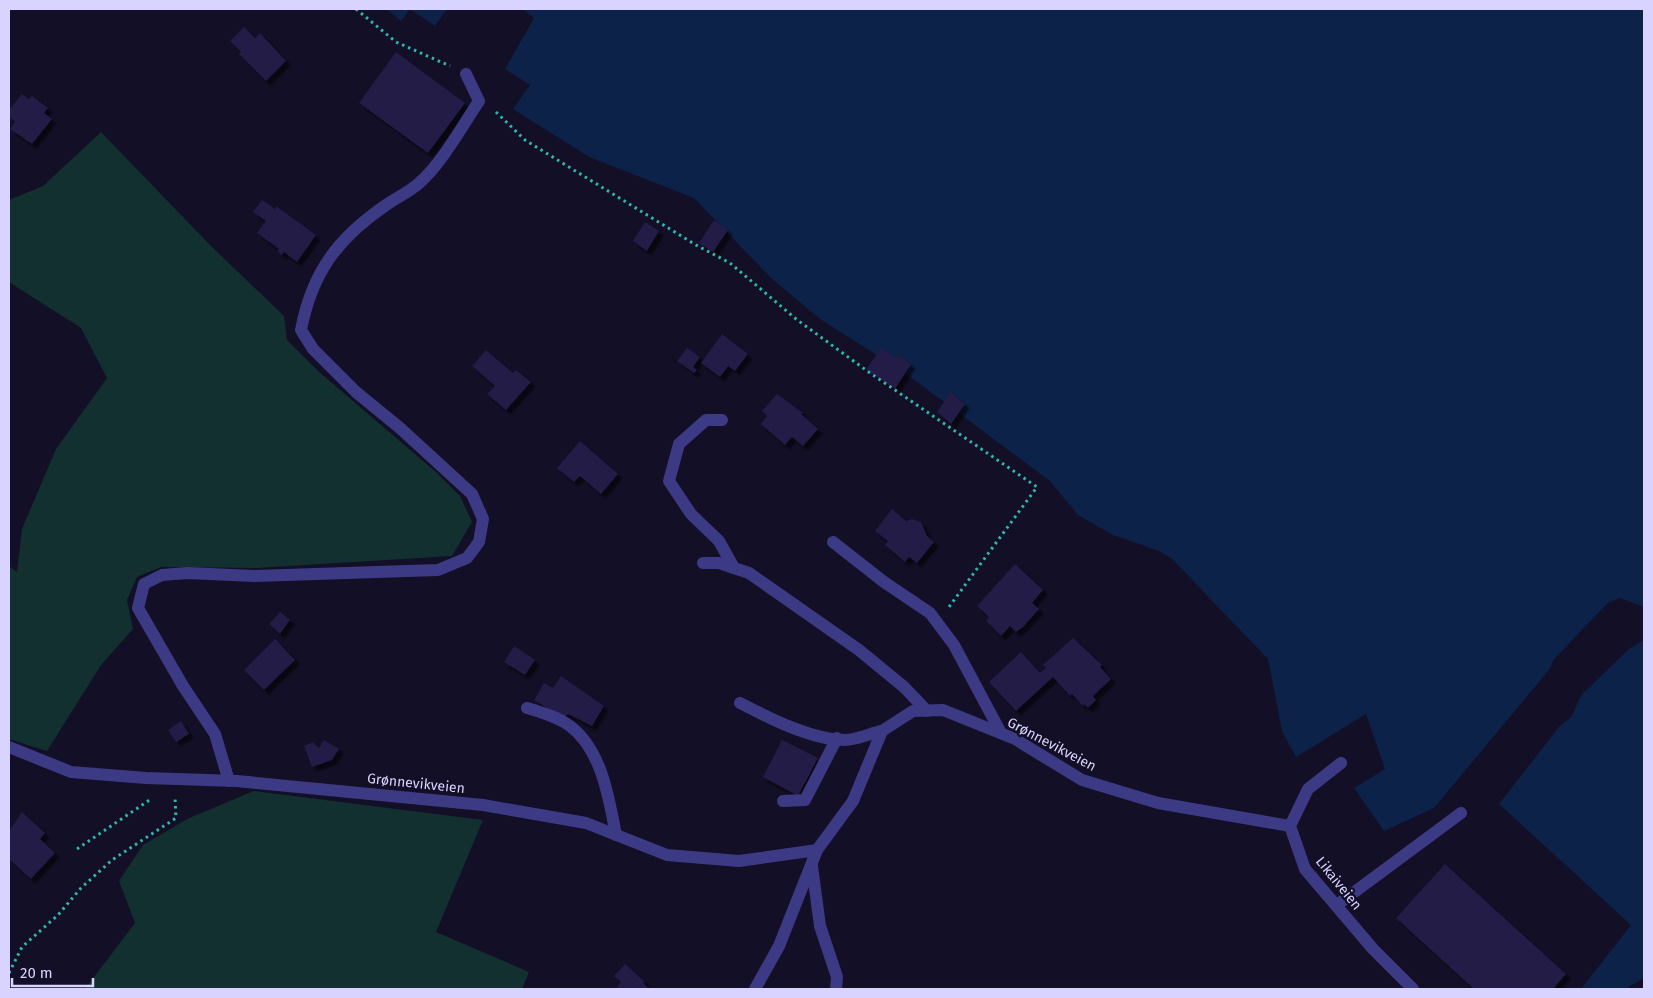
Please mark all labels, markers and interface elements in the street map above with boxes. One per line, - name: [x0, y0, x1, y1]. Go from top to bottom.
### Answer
- street label: Grønnevikveien: [1004, 714, 1099, 775]
- street label: Grønnevikveien: [366, 770, 466, 797]
- street label: Likaiveien: [1312, 853, 1365, 913]
- scale bar: [12, 956, 94, 988]
- text: 20 m: [20, 964, 53, 982]

